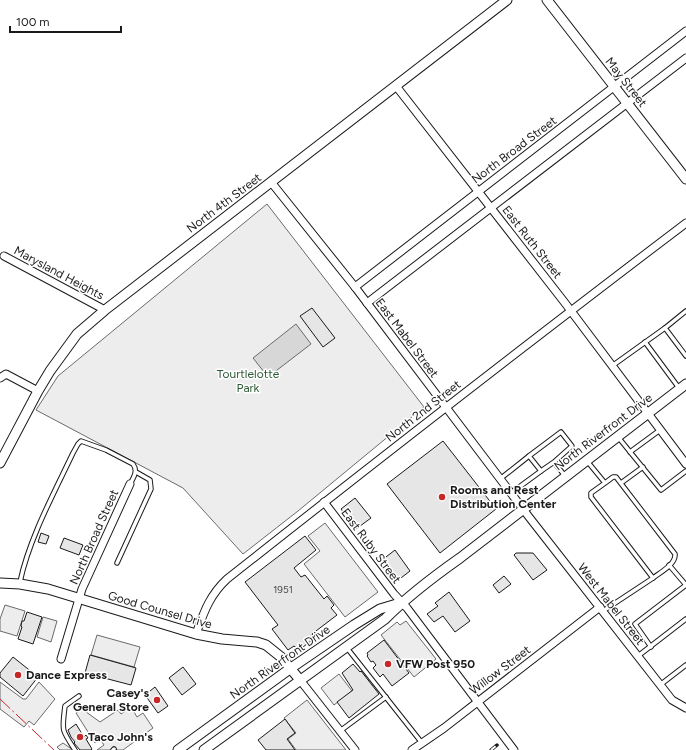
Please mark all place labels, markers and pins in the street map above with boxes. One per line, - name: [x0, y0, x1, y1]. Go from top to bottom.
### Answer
- place label: Rooms and Rest Distribution Center: [450, 483, 557, 511]
- marker: Rooms and Rest Distribution Center: [437, 492, 447, 502]
- place label: VFW Post 950: [396, 657, 475, 671]
- marker: VFW Post 950: [383, 659, 393, 669]
- place label: Dance Express: [26, 668, 107, 682]
- marker: Dance Express: [13, 670, 23, 680]
- place label: Casey's General Store: [73, 686, 149, 714]
- marker: Casey's General Store: [152, 695, 162, 705]
- place label: Taco John's: [88, 730, 153, 744]
- marker: Taco John's: [75, 732, 85, 742]

